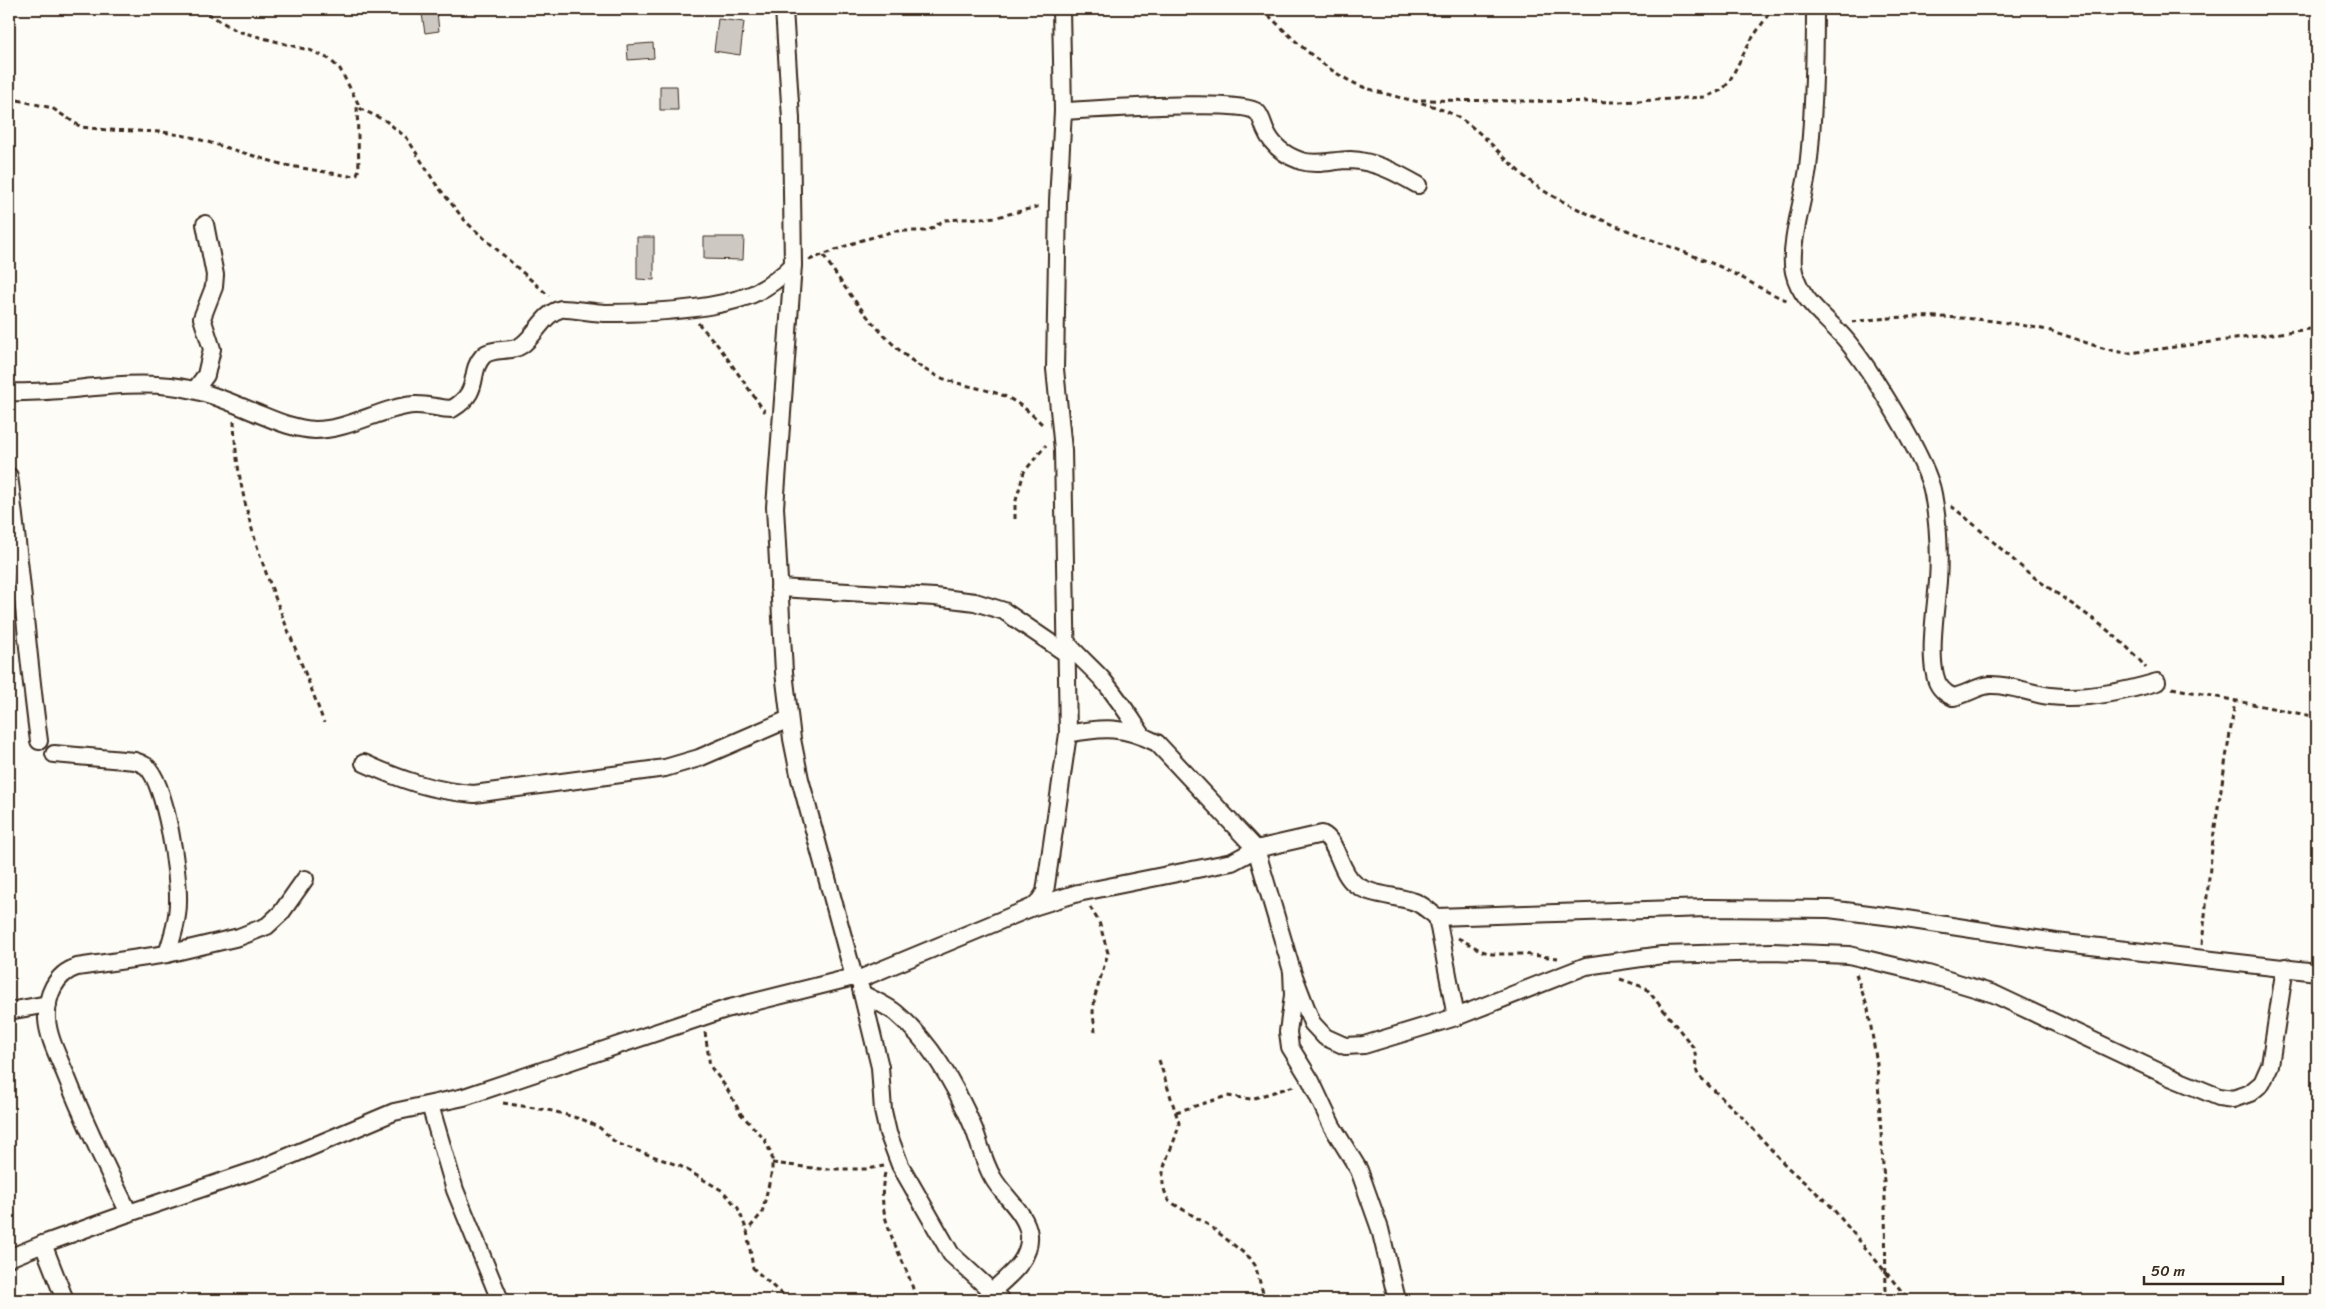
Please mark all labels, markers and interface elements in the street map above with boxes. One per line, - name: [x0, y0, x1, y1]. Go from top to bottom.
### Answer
- scale bar: [2144, 1254, 2282, 1286]
- text: 50 m: [2151, 1258, 2186, 1284]

